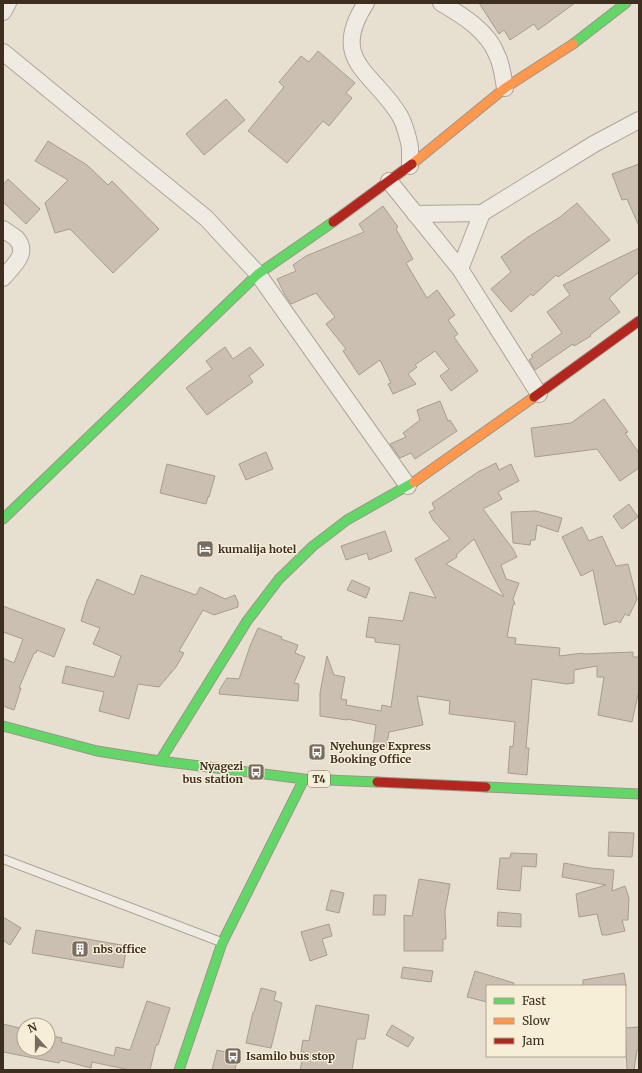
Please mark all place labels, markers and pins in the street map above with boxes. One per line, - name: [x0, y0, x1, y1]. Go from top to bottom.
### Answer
- hotel icon: kumalija hotel: [195, 539, 215, 559]
- place label: kumalija hotel: [218, 542, 297, 556]
- place label: Nyehunge Express Booking Office: [330, 739, 431, 766]
- bus stop icon: Nyehunge Express Booking Office: [307, 742, 327, 762]
- place label: Nyagezi bus station: [183, 759, 244, 786]
- bus stop icon: Nyagezi bus station: [246, 762, 266, 782]
- building icon: nbs office: [70, 939, 90, 959]
- place label: nbs office: [93, 942, 146, 956]
- bus stop icon: Isamilo bus stop: [223, 1046, 243, 1066]
- place label: Isamilo bus stop: [246, 1049, 335, 1063]

